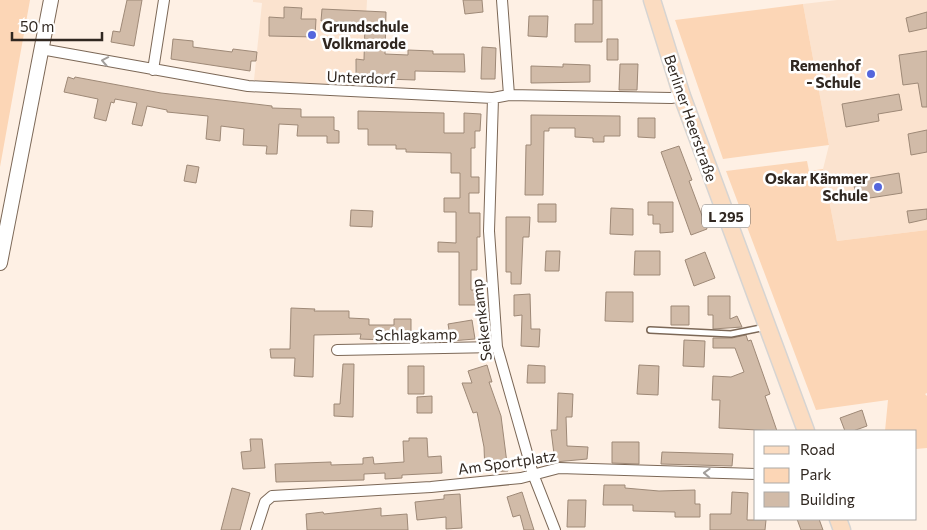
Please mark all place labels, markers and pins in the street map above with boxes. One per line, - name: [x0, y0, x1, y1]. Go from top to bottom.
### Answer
- place label: Grundschule Volkmarode: [322, 17, 409, 52]
- marker: Grundschule Volkmarode: [306, 29, 318, 41]
- place label: Remenhof - Schule: [790, 56, 862, 91]
- marker: Remenhof - Schule: [865, 68, 877, 80]
- place label: Oskar Kämmer Schule: [765, 169, 868, 204]
- marker: Oskar Kämmer Schule: [872, 181, 884, 193]

